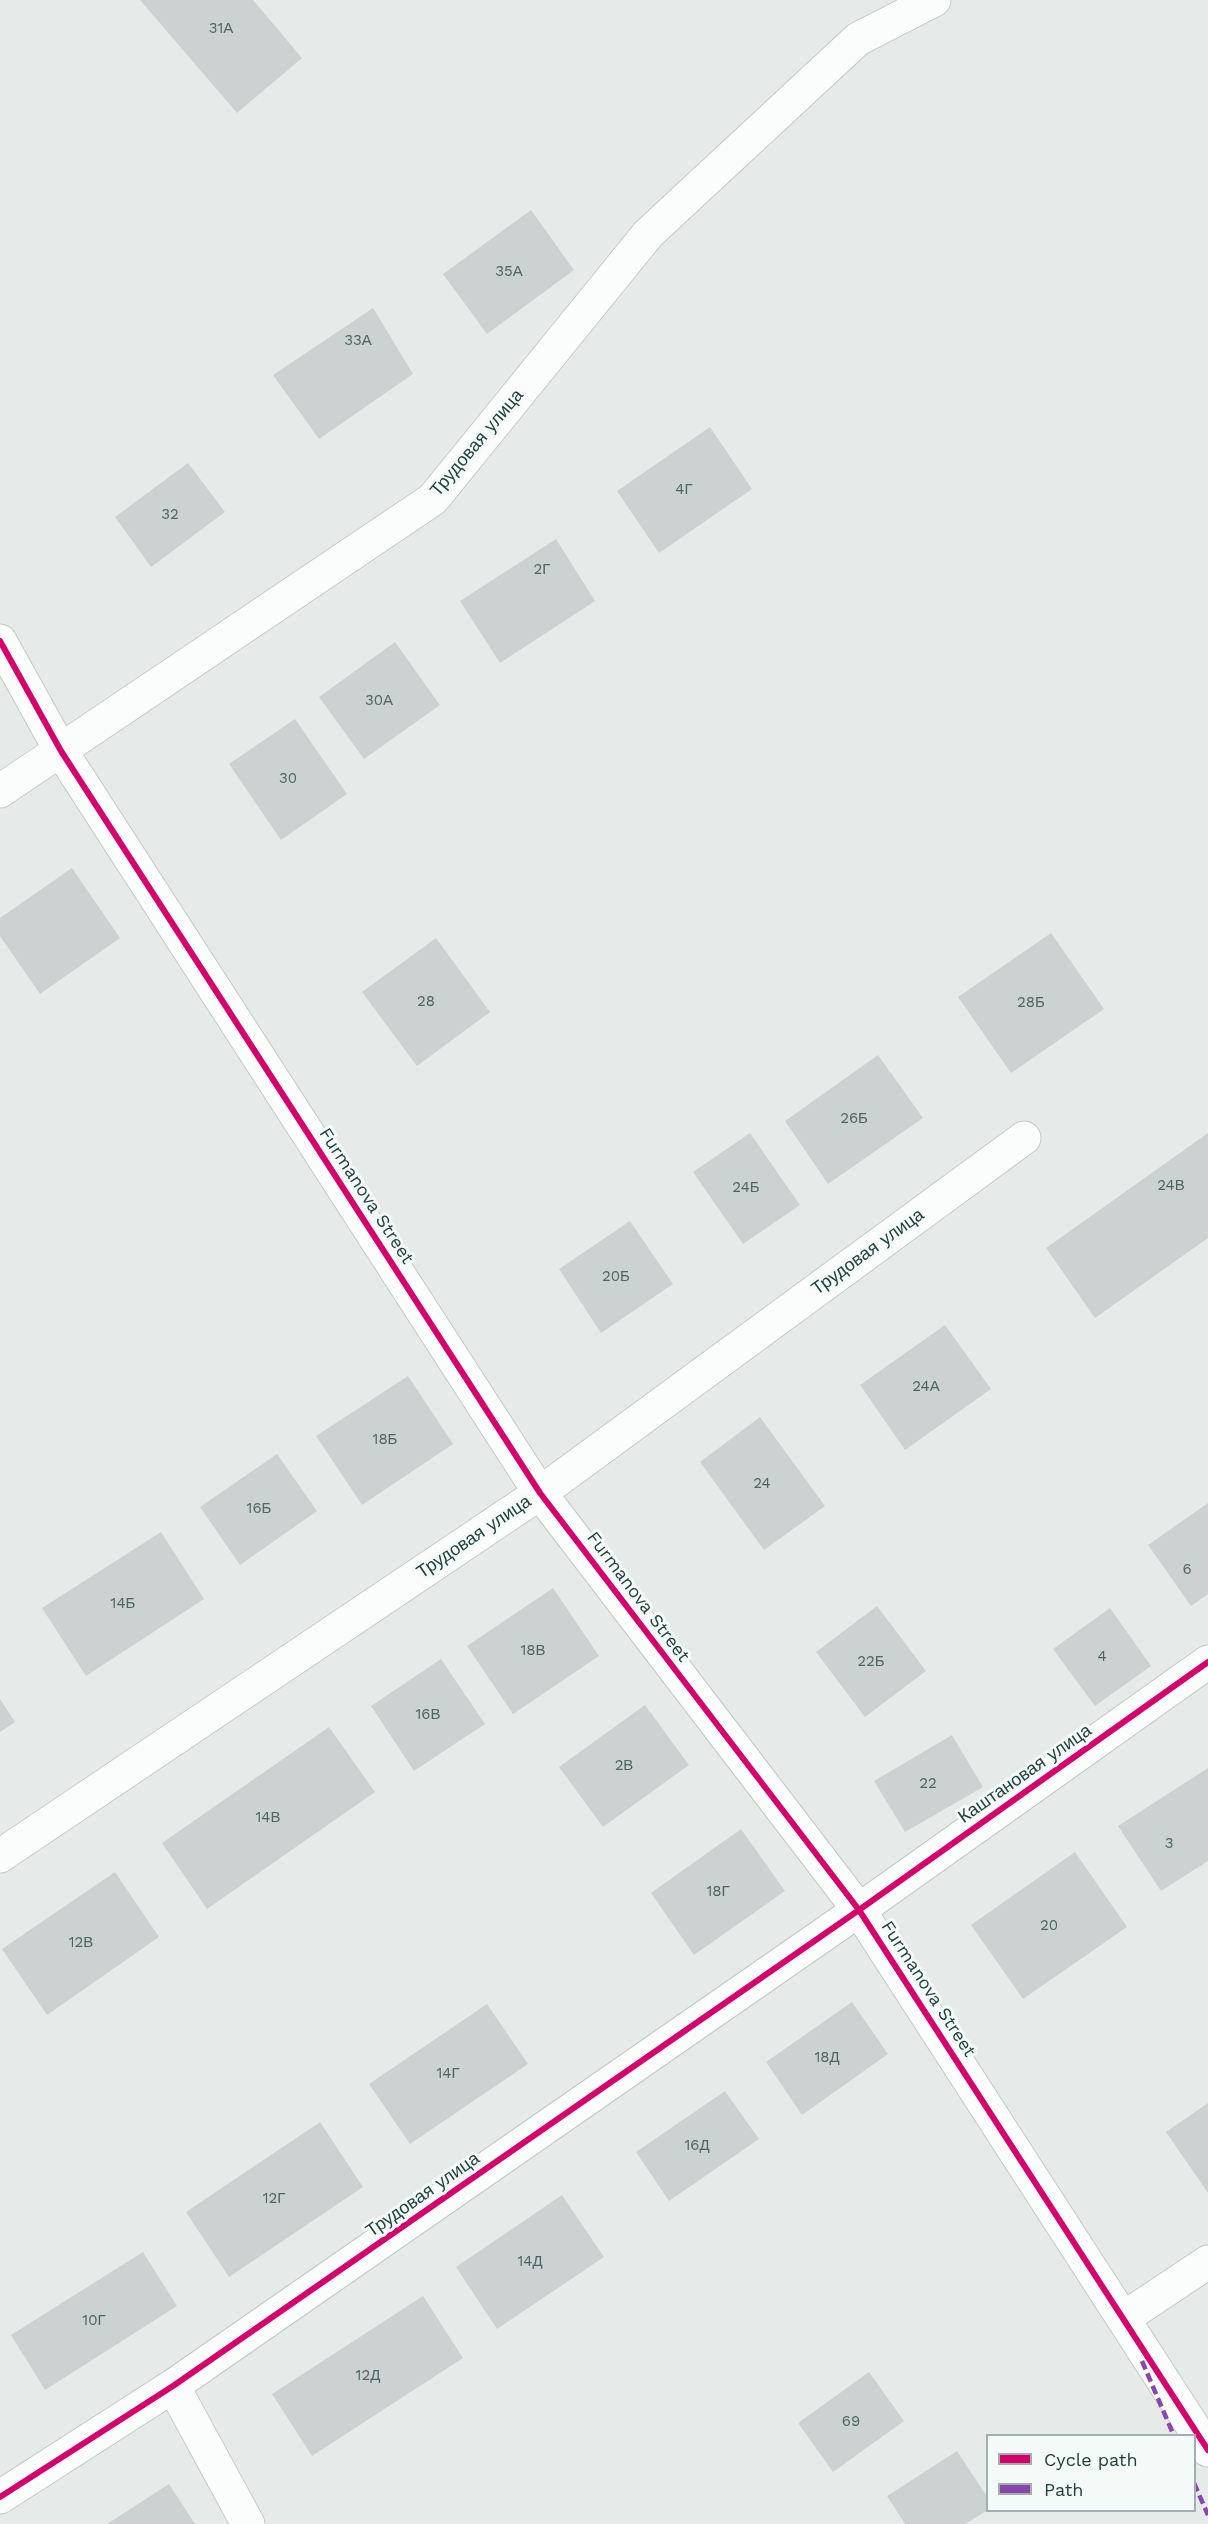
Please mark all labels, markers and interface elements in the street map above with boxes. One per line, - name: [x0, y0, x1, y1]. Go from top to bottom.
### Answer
- house number: 31А: [209, 20, 233, 38]
- house number: 35А: [495, 263, 523, 281]
- house number: 33А: [344, 332, 372, 350]
- street label: Трудовая улица: [426, 385, 528, 501]
- house number: 4Г: [675, 481, 693, 499]
- house number: 32: [161, 506, 179, 524]
- house number: 2Г: [534, 561, 550, 579]
- house number: 30А: [365, 692, 393, 710]
- house number: 30: [279, 770, 297, 788]
- house number: 28: [417, 993, 435, 1011]
- house number: 28Б: [1017, 994, 1045, 1012]
- house number: 26Б: [840, 1110, 868, 1128]
- street label: Furmanova Street: [314, 1124, 418, 1268]
- house number: 24В: [1157, 1177, 1185, 1195]
- house number: 24Б: [732, 1179, 760, 1197]
- street label: Трудовая улица: [808, 1204, 928, 1300]
- house number: 20Б: [602, 1268, 630, 1286]
- house number: 24А: [912, 1378, 940, 1396]
- house number: 18Б: [373, 1431, 397, 1449]
- house number: 24: [753, 1475, 771, 1493]
- street label: Трудовая улица: [413, 1491, 535, 1583]
- house number: 16Б: [247, 1500, 271, 1518]
- street label: Furmanova Street: [582, 1528, 694, 1666]
- house number: 6: [1182, 1561, 1192, 1579]
- house number: 14Б: [111, 1595, 135, 1613]
- house number: 18В: [520, 1642, 546, 1660]
- house number: 4: [1097, 1648, 1107, 1666]
- house number: 22Б: [857, 1653, 885, 1671]
- house number: 16В: [416, 1706, 440, 1724]
- street label: Каштановая улица: [954, 1720, 1096, 1828]
- house number: 2В: [615, 1757, 633, 1775]
- house number: 22: [919, 1775, 937, 1793]
- house number: 14В: [255, 1809, 281, 1827]
- house number: 3: [1165, 1835, 1173, 1853]
- house number: 18Г: [706, 1883, 730, 1901]
- street label: Furmanova Street: [876, 1917, 980, 2061]
- house number: 20: [1040, 1917, 1058, 1935]
- house number: 12В: [69, 1934, 93, 1952]
- house number: 18Д: [814, 2049, 840, 2067]
- house number: 14Г: [436, 2065, 460, 2083]
- house number: 16Д: [684, 2137, 710, 2155]
- street label: Трудовая улица: [362, 2148, 484, 2242]
- house number: 12Г: [263, 2190, 285, 2208]
- house number: 14Д: [517, 2253, 543, 2271]
- house number: 10Г: [82, 2312, 106, 2330]
- house number: 12Д: [356, 2367, 380, 2385]
- house number: 69: [842, 2413, 860, 2431]
- legend: [986, 2434, 1196, 2512]
- text: Cycle path: [1044, 2449, 1138, 2470]
- text: Path: [1044, 2479, 1084, 2500]

